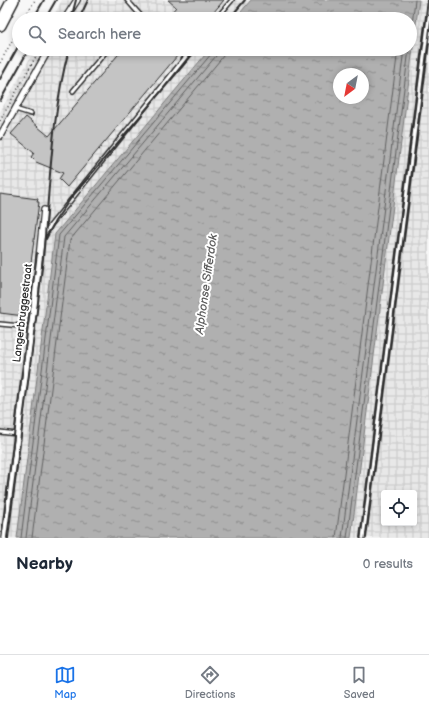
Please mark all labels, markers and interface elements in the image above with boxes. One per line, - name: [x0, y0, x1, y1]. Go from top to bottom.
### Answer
- search box: [12, 12, 417, 56]
- icon: search: [26, 23, 48, 45]
- text: Search here: [58, 25, 141, 44]
- north arrow: [333, 68, 369, 104]
- water label: Alphonse Sifferdok: [192, 232, 221, 336]
- street label: Langerbruggestraat: [10, 262, 35, 363]
- map controls: [381, 490, 417, 526]
- button: locate: [381, 490, 417, 526]
- text: Nearby: [16, 554, 73, 574]
- text: 0 results: [363, 556, 413, 572]
- tab: Map: [54, 664, 76, 701]
- tab: Directions: [185, 664, 235, 701]
- tab: Saved: [344, 664, 375, 701]

